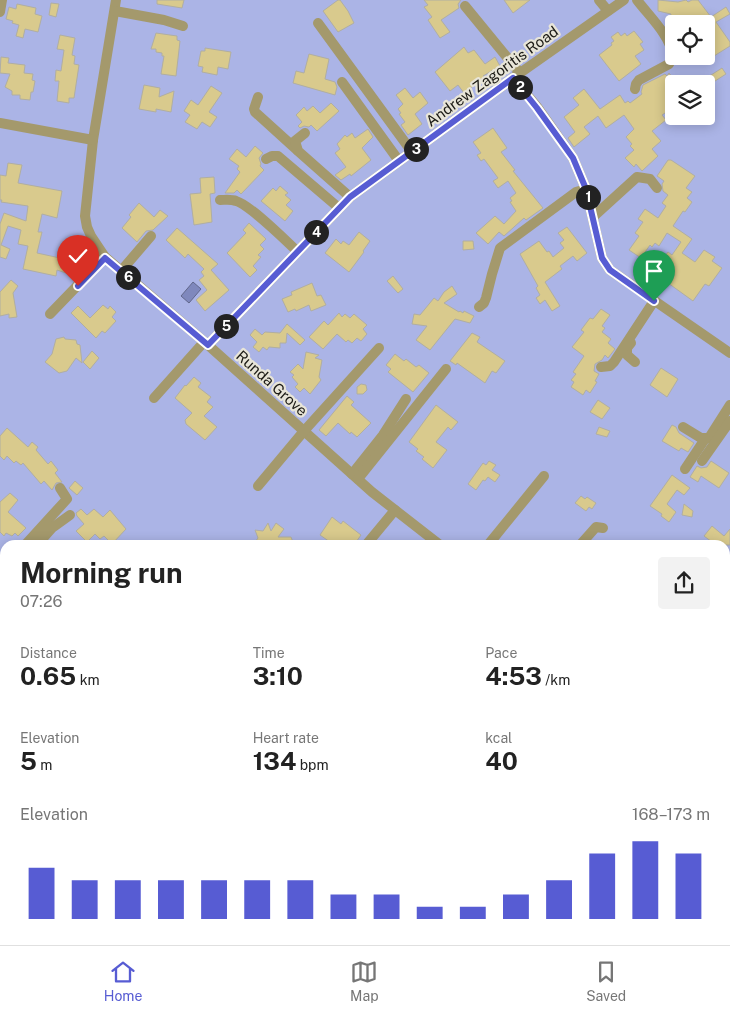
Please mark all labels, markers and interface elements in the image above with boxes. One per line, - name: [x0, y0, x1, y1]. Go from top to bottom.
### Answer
- map controls: [665, 15, 715, 125]
- button: locate: [665, 15, 715, 65]
- street label: Andrew Zagoritis Road: [423, 22, 561, 130]
- pin: 2: [508, 74, 532, 100]
- button: layers: [665, 75, 715, 125]
- text: 2: [516, 79, 525, 95]
- pin: 3: [404, 136, 428, 162]
- text: 3: [412, 141, 421, 157]
- pin: 1: [576, 184, 600, 210]
- text: 1: [586, 189, 592, 205]
- pin: 4: [304, 220, 328, 244]
- text: 4: [312, 224, 321, 240]
- pin: [57, 235, 99, 286]
- icon: check: [64, 242, 92, 270]
- pin: [633, 250, 675, 301]
- icon: arrive: [640, 257, 668, 285]
- pin: 6: [116, 264, 140, 290]
- text: 6: [124, 269, 133, 285]
- pin: 5: [214, 314, 238, 338]
- text: 5: [222, 318, 231, 334]
- street label: Runda Grove: [233, 347, 311, 419]
- text: Morning run: [20, 556, 183, 589]
- button: share: [658, 557, 710, 609]
- text: 07:26: [20, 592, 63, 611]
- text: Distance: [20, 645, 77, 661]
- text: Time: [253, 645, 285, 661]
- text: Pace: [485, 645, 517, 661]
- text: 0.65: [20, 661, 76, 691]
- text: 3:10: [253, 661, 303, 691]
- text: 4:53: [485, 661, 542, 691]
- text: km: [76, 672, 100, 688]
- text: /km: [542, 672, 570, 688]
- text: Elevation: [20, 730, 79, 746]
- text: Heart rate: [253, 730, 319, 746]
- text: kcal: [485, 730, 512, 746]
- text: 5: [20, 746, 37, 776]
- text: 134: [253, 746, 296, 776]
- text: 40: [485, 746, 518, 776]
- text: m: [37, 757, 52, 773]
- text: bpm: [296, 757, 329, 773]
- text: Elevation: [20, 805, 88, 824]
- text: 168–173 m: [632, 805, 710, 824]
- tab: Home: [104, 958, 142, 1004]
- tab: Map: [350, 958, 378, 1004]
- tab: Saved: [586, 958, 626, 1004]

